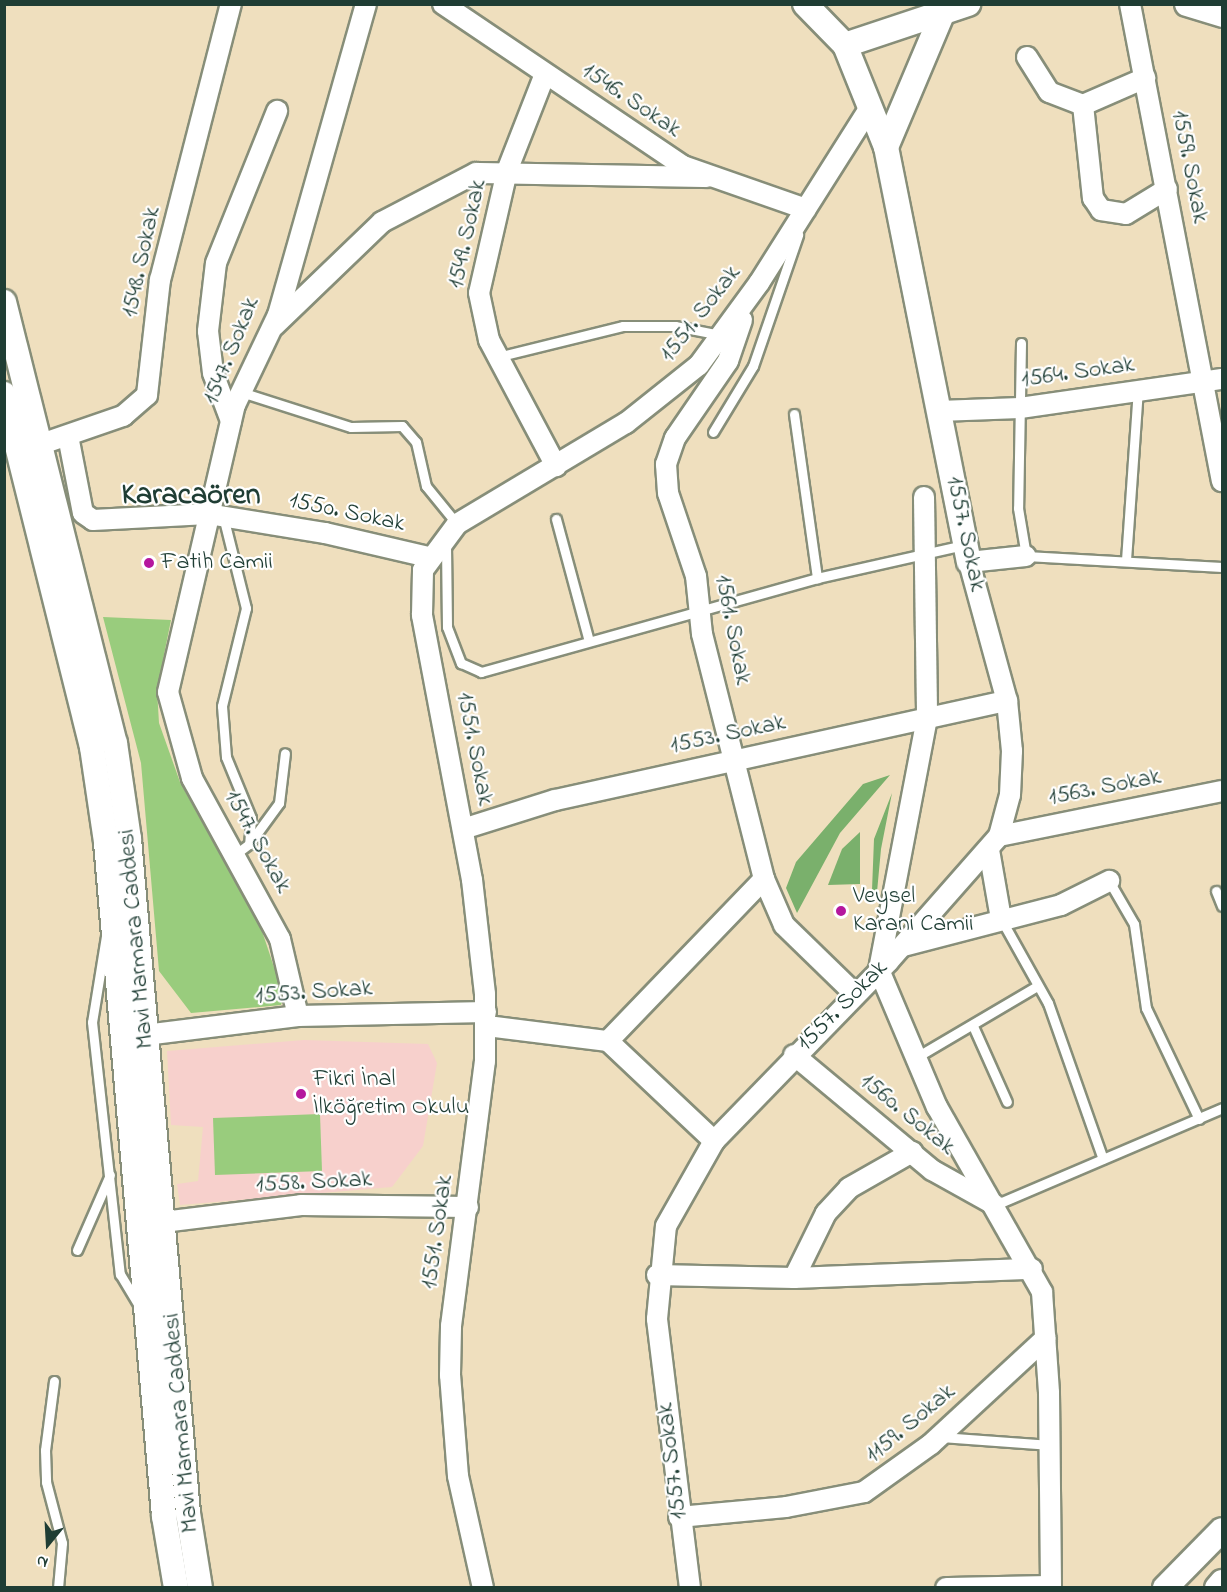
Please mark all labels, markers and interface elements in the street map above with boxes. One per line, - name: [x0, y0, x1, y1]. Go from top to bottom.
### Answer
- street label: 1546. Sokak: [576, 57, 686, 145]
- street label: 1559. Sokak: [1164, 108, 1214, 226]
- street label: 1549. Sokak: [442, 177, 494, 291]
- street label: 1548. Sokak: [116, 204, 168, 320]
- street label: 1551. Sokak: [654, 260, 748, 368]
- street label: 1547. Sokak: [197, 293, 267, 409]
- street label: 1564. Sokak: [1020, 351, 1136, 395]
- street label: 1557. Sokak: [939, 474, 991, 594]
- district label: Karacaören: [122, 478, 260, 514]
- street label: 1550. Sokak: [287, 487, 407, 539]
- place label: Fatih Camii: [161, 549, 273, 577]
- marker: Fatih Camii: [142, 556, 156, 570]
- street label: 1561. Sokak: [707, 572, 757, 688]
- street label: 1551. Sokak: [449, 690, 499, 808]
- street label: 1553. Sokak: [668, 709, 788, 761]
- street label: 1563. Sokak: [1046, 763, 1164, 813]
- street label: 1547. Sokak: [217, 786, 297, 898]
- street label: Mavi Marmara Caddesi: [113, 828, 161, 1050]
- place label: Veysel Karani Camii: [853, 883, 974, 939]
- marker: Veysel Karani Camii: [834, 904, 848, 918]
- street label: 1557. Sokak: [791, 954, 895, 1058]
- street label: 1553. Sokak: [255, 975, 373, 1011]
- place label: Fikri İnal İlköğretim Okulu: [313, 1066, 469, 1122]
- street label: 1560. Sokak: [854, 1068, 960, 1162]
- marker: Fikri İnal İlköğretim Okulu: [294, 1087, 308, 1101]
- street label: 1558. Sokak: [255, 1166, 373, 1200]
- street label: 1551. Sokak: [416, 1173, 460, 1291]
- street label: Mavi Marmara Caddesi: [158, 1312, 206, 1534]
- street label: 1159. Sokak: [860, 1378, 962, 1470]
- street label: 1557. Sokak: [652, 1401, 694, 1521]
- north arrow: [18, 1514, 78, 1574]
- text: N: [34, 1548, 51, 1574]

